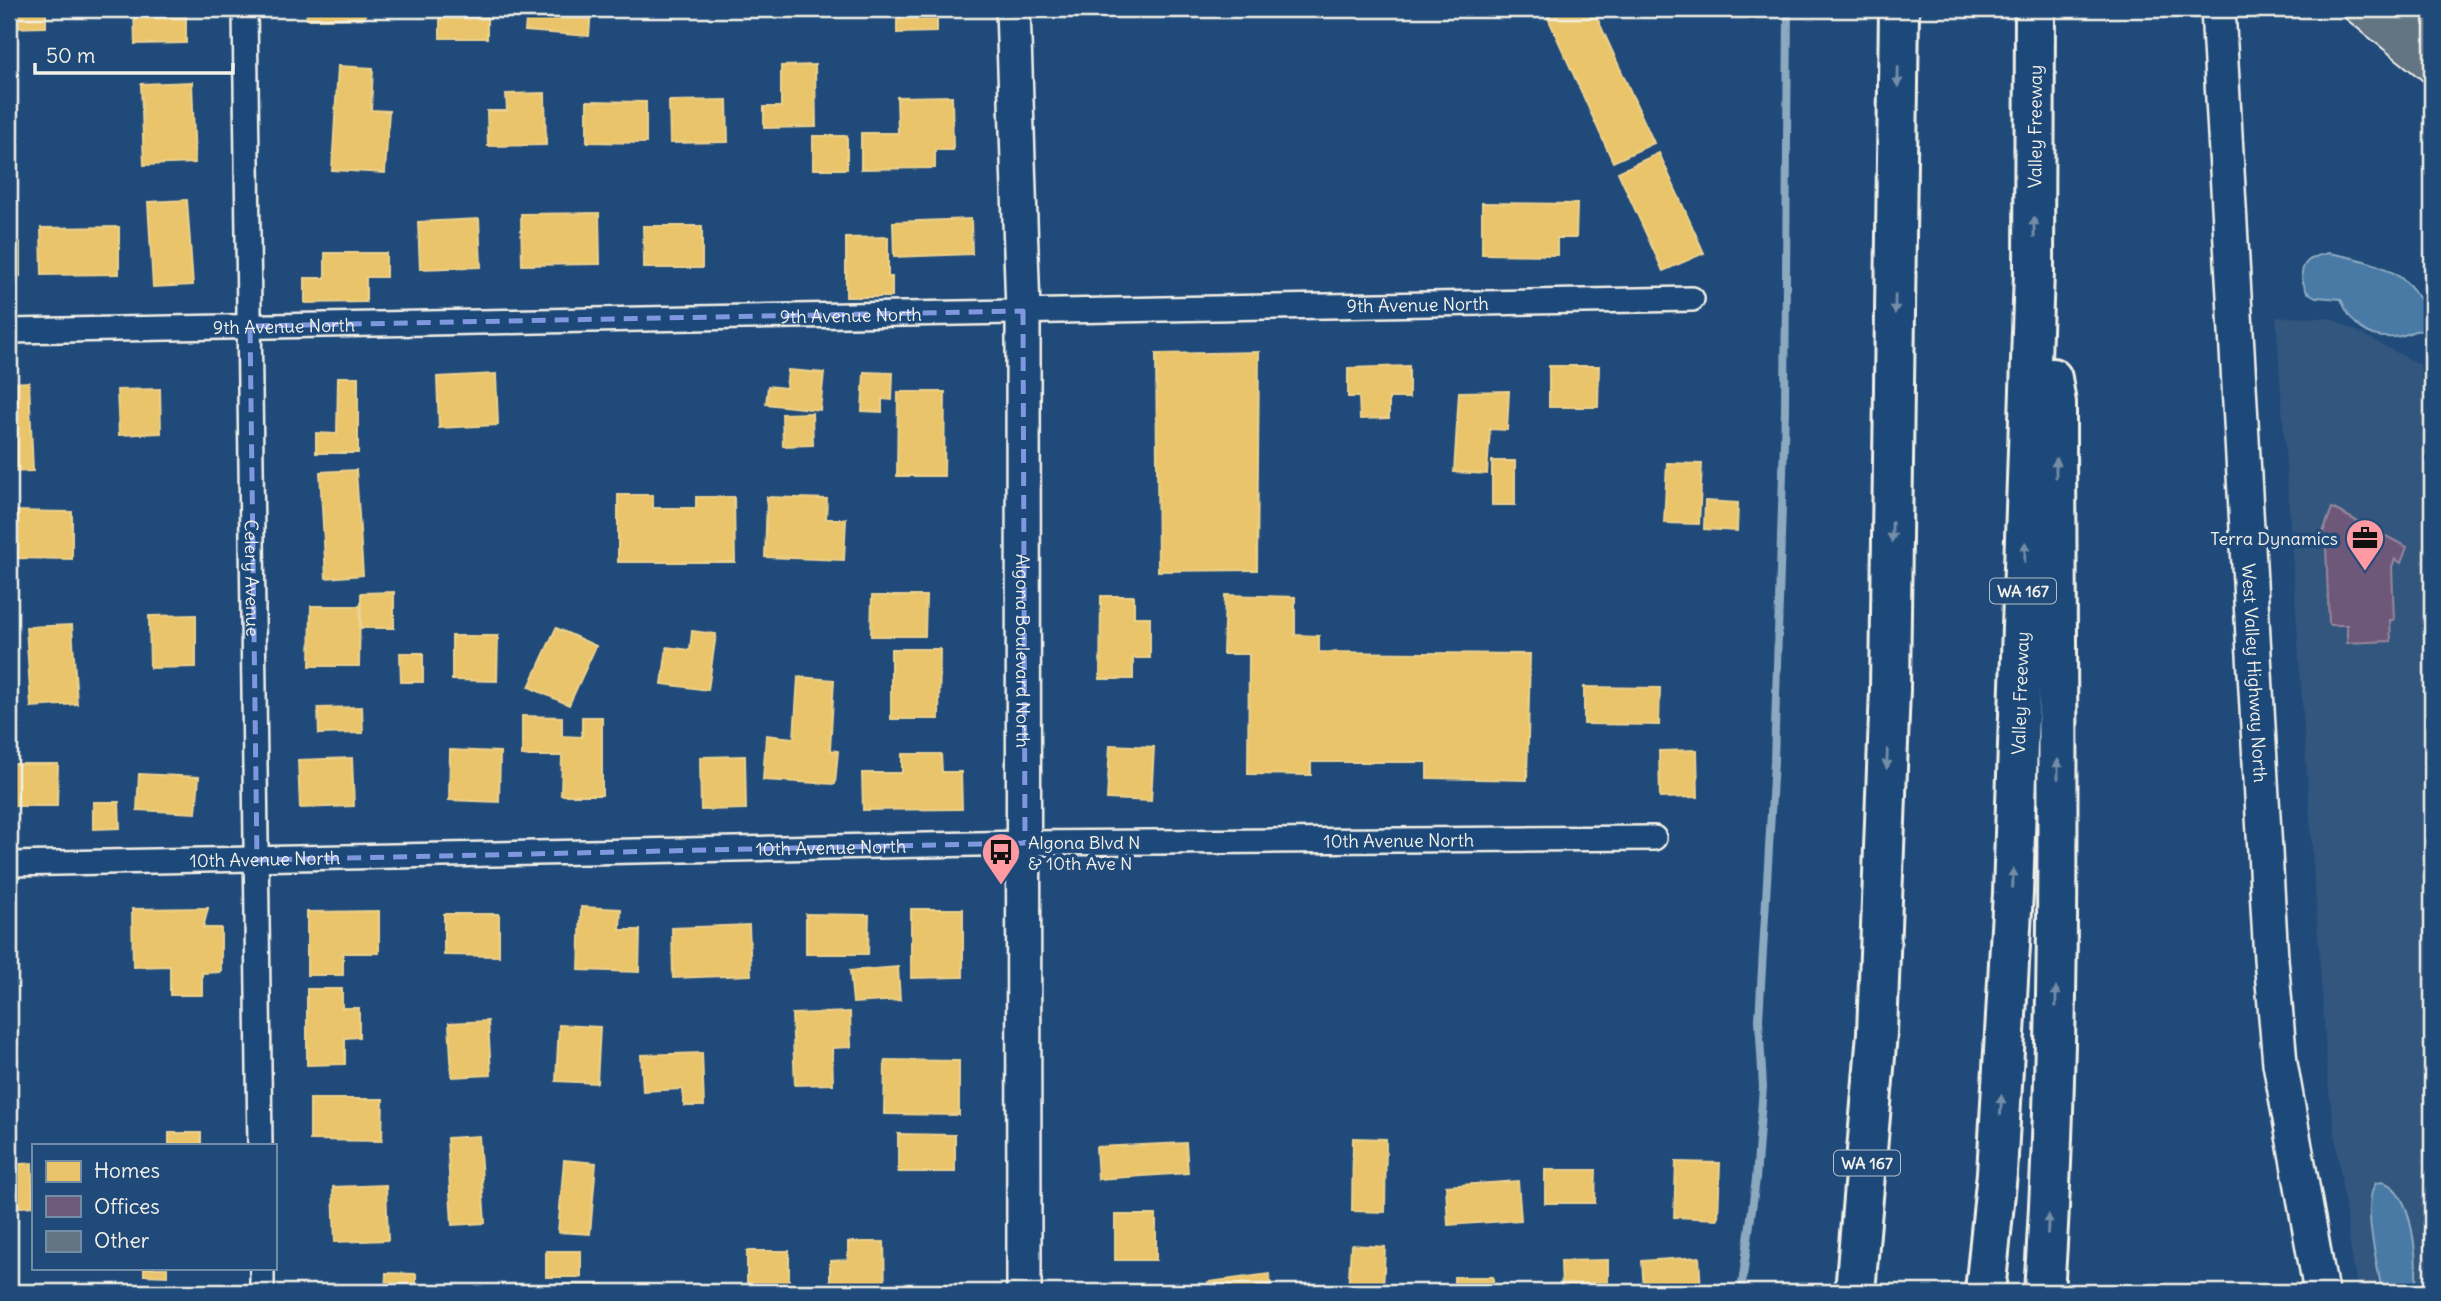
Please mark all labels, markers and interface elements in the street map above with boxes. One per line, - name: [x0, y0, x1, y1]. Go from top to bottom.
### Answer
- scale bar: [35, 32, 233, 76]
- text: 50 m: [46, 42, 95, 69]
- street label: Valley Freeway: [2023, 65, 2046, 188]
- one-way arrow: [1892, 66, 1904, 88]
- one-way arrow: [2028, 216, 2040, 238]
- street label: 9th Avenue North: [1347, 291, 1489, 317]
- one-way arrow: [1889, 294, 1901, 316]
- street label: 9th Avenue North: [780, 302, 922, 328]
- street label: 9th Avenue North: [213, 313, 355, 339]
- one-way arrow: [2050, 457, 2062, 479]
- office icon: Terra Dynamics: [2344, 517, 2386, 572]
- street label: Celery Avenue: [240, 519, 265, 637]
- one-way arrow: [1886, 521, 1898, 543]
- place label: Terra Dynamics: [2210, 527, 2338, 550]
- one-way arrow: [2019, 541, 2030, 563]
- street label: Algona Boulevard North: [1012, 554, 1035, 748]
- street label: West Valley Highway North: [2237, 563, 2273, 783]
- road number: WA 167: [1990, 578, 2056, 604]
- street label: Valley Freeway: [2006, 631, 2033, 755]
- one-way arrow: [1882, 749, 1893, 771]
- one-way arrow: [2052, 758, 2064, 780]
- street label: 10th Avenue North: [1323, 828, 1474, 852]
- bus stop icon: Algona Blvd N & 10th Ave N: [980, 831, 1022, 886]
- place label: Algona Blvd N & 10th Ave N: [1028, 831, 1141, 875]
- street label: 10th Avenue North: [755, 834, 906, 860]
- street label: 10th Avenue North: [189, 846, 341, 872]
- one-way arrow: [2008, 866, 2019, 888]
- one-way arrow: [2050, 986, 2062, 1008]
- one-way arrow: [1996, 1094, 2007, 1116]
- legend: [32, 1144, 276, 1270]
- road number: WA 167: [1834, 1150, 1900, 1176]
- text: Homes: [94, 1157, 160, 1184]
- text: Offices: [94, 1193, 160, 1220]
- one-way arrow: [2042, 1213, 2053, 1235]
- text: Other: [94, 1227, 150, 1254]

